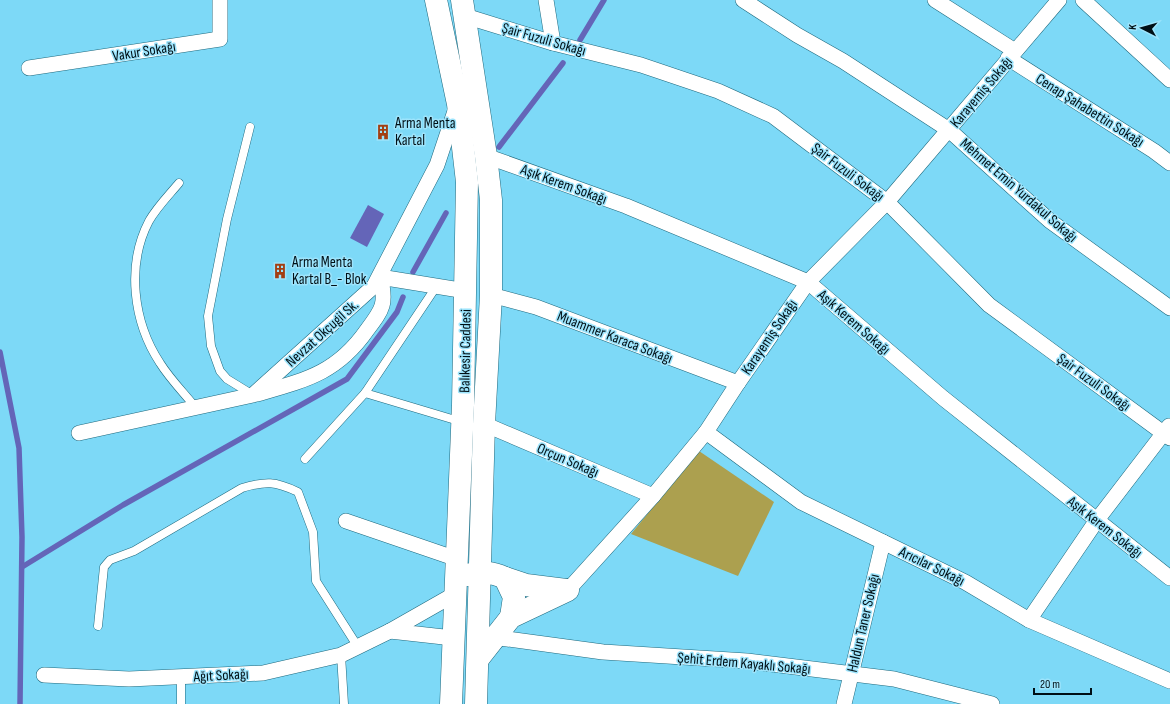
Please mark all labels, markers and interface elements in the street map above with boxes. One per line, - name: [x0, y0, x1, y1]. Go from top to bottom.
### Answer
- north arrow: [1122, 8, 1162, 48]
- street label: Şair Fuzuli Sokağı: [500, 18, 588, 61]
- text: K: [1126, 23, 1139, 30]
- street label: Vakur Sokağı: [111, 37, 177, 66]
- street label: Karayemiş Sokağı: [946, 53, 1017, 132]
- street label: Cenap Şahabettin Sokağı: [1032, 69, 1147, 151]
- place label: Arma Menta Kartal: [394, 114, 456, 150]
- building icon: Arma Menta Kartal: [374, 123, 392, 141]
- street label: Mehmet Emin Yurdakul Sokağı: [956, 134, 1081, 247]
- street label: Şair Fuzuli Sokağı: [807, 139, 888, 206]
- street label: Aşık Kerem Sokağı: [517, 160, 610, 209]
- place label: Arma Menta Kartal B_- Blok: [291, 253, 367, 289]
- building icon: Arma Menta Kartal B_- Blok: [271, 262, 289, 280]
- street label: Aşık Kerem Sokağı: [813, 285, 894, 359]
- street label: Nevzat Okçugil Sk.: [282, 296, 363, 371]
- street label: Karayemiş Sokağı: [737, 296, 802, 379]
- street label: Muammer Karaca Sokağı: [554, 307, 675, 368]
- street label: Balıkesir Caddesi: [455, 309, 476, 393]
- street label: Şair Fuzuli Sokağı: [1053, 349, 1134, 416]
- street label: Orçun Sokağı: [534, 439, 602, 482]
- street label: Aşık Kerem Sokağı: [1062, 491, 1146, 563]
- street label: Arıcılar Sokağı: [895, 542, 968, 590]
- street label: Haldun Taner Sokağı: [843, 572, 884, 674]
- street label: Şehit Erdem Kayaklı Sokağı: [677, 648, 811, 679]
- street label: Ağıt Sokağı: [192, 665, 249, 686]
- scale bar: [1034, 670, 1091, 696]
- text: 20 m: [1040, 677, 1060, 692]

